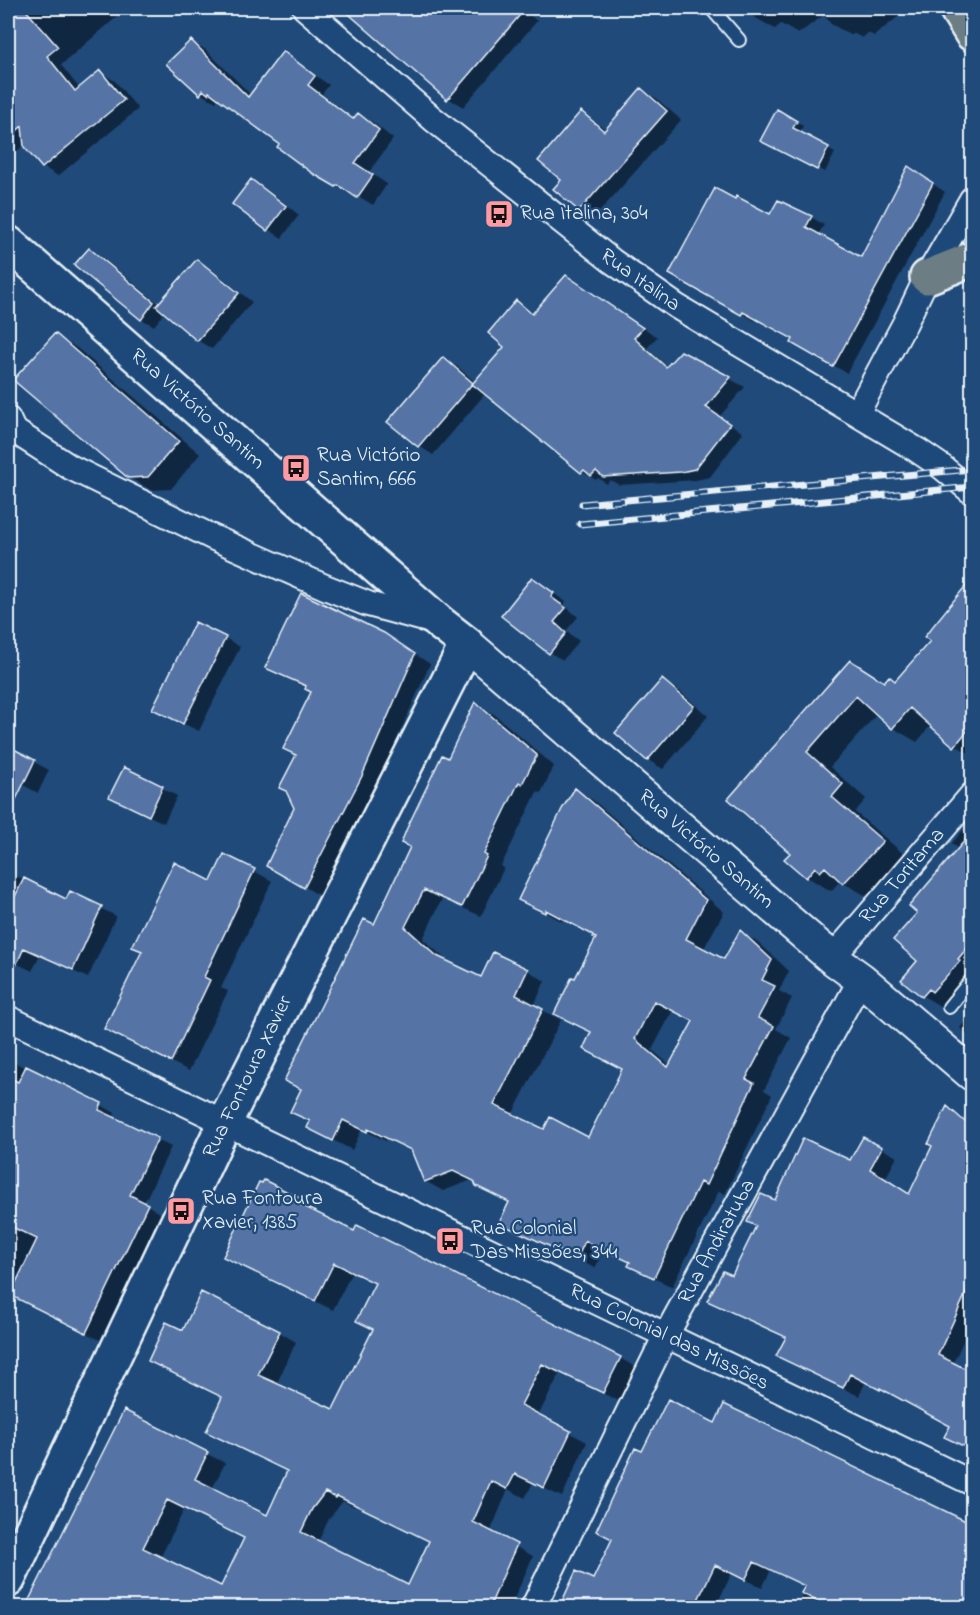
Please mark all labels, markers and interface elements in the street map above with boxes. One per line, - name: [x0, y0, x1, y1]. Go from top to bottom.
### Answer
- bus stop icon: Rua Italina, 304: [483, 198, 515, 230]
- place label: Rua Italina, 304: [520, 199, 648, 229]
- street label: Rua Italina: [593, 242, 686, 319]
- street label: Rua Victório Santim: [123, 342, 271, 477]
- place label: Rua Victório Santim, 666: [317, 441, 420, 495]
- bus stop icon: Rua Victório Santim, 666: [280, 452, 312, 484]
- street label: Rua Victório Santim: [631, 782, 780, 917]
- street label: Rua Toritama: [852, 821, 952, 931]
- street label: Rua Fontoura Xavier: [196, 990, 301, 1163]
- street label: Rua Andiratuba: [671, 1174, 764, 1310]
- place label: Rua Fontoura Xavier, 1385: [202, 1184, 323, 1238]
- bus stop icon: Rua Fontoura Xavier, 1385: [165, 1195, 197, 1227]
- place label: Rua Colonial Das Missões, 344: [470, 1214, 618, 1268]
- bus stop icon: Rua Colonial Das Missões, 344: [434, 1225, 466, 1257]
- street label: Rua Colonial das Missões: [564, 1276, 774, 1399]

